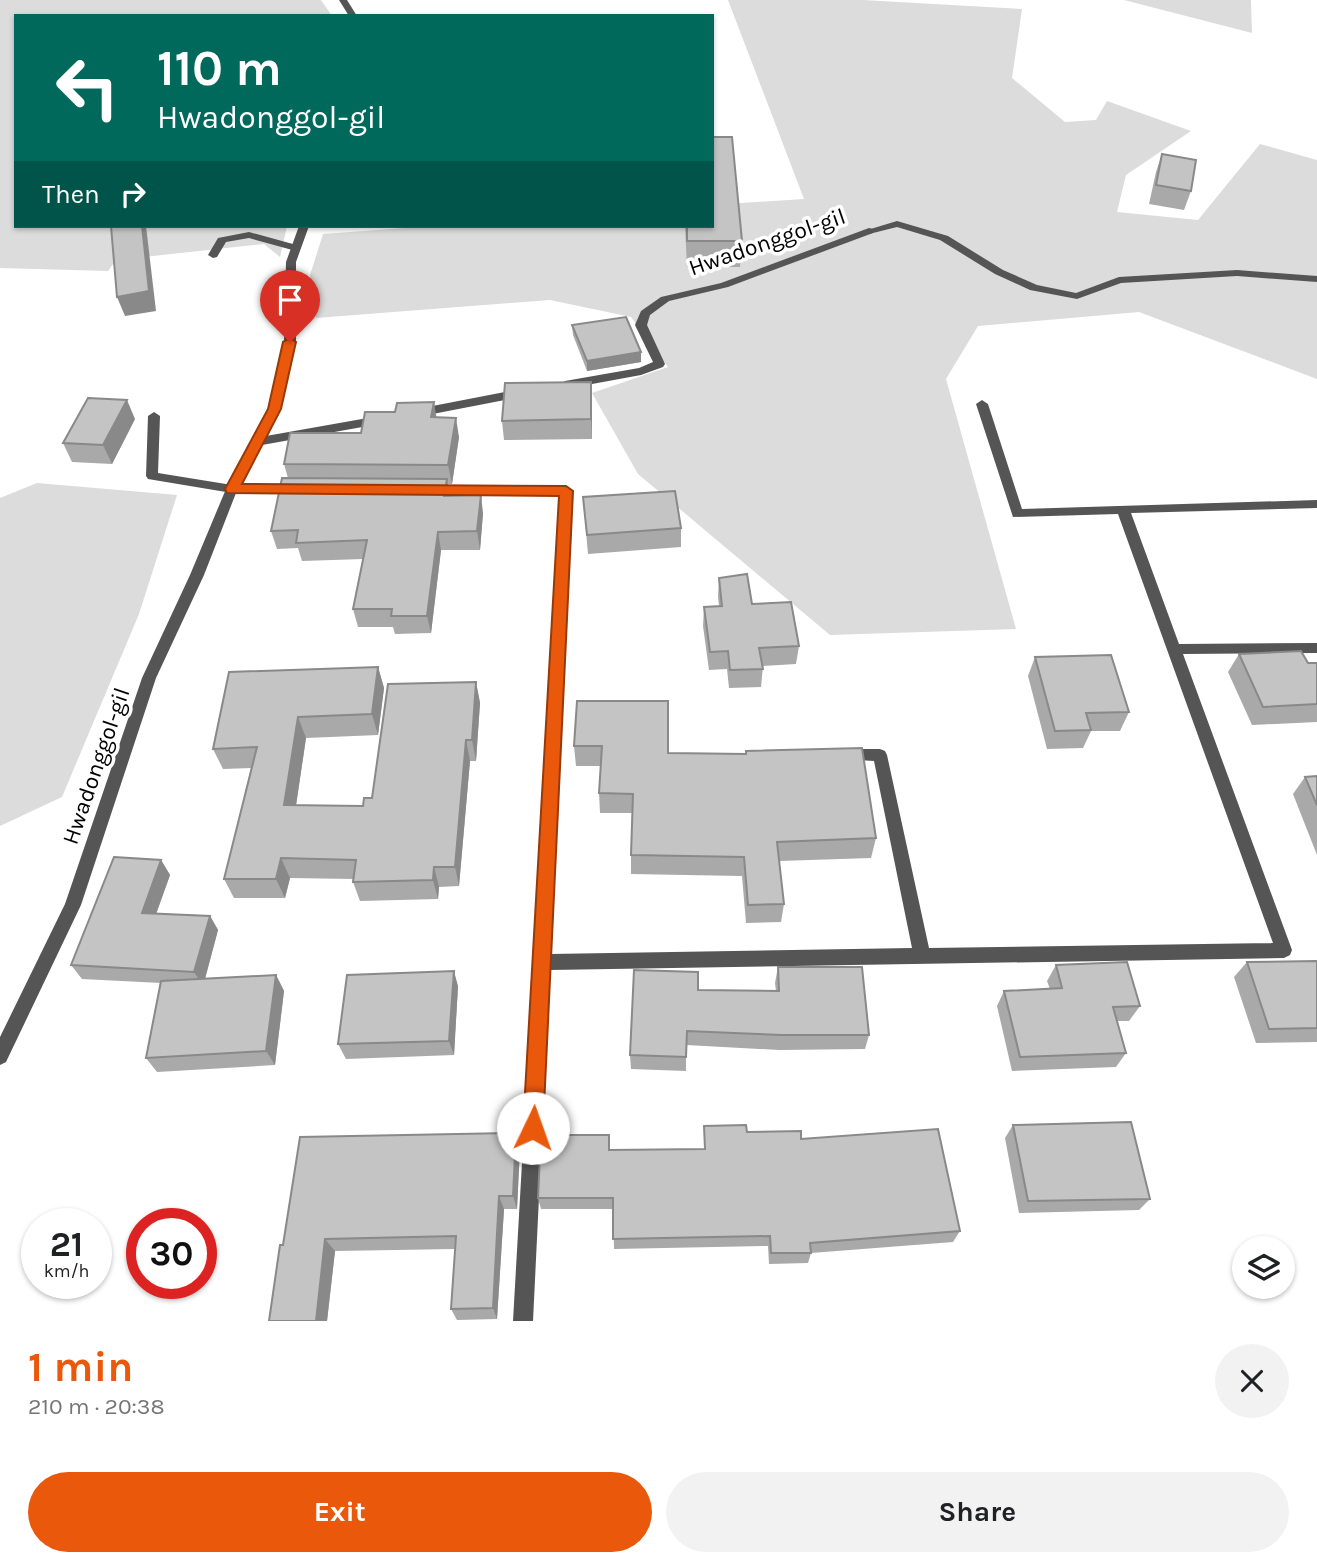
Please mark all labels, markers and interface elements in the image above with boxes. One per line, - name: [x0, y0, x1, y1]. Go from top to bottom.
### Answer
- text: 110 m: [157, 40, 282, 97]
- icon: left: [42, 42, 133, 133]
- text: Hwadonggol-gil: [157, 99, 385, 136]
- icon: right: [114, 175, 152, 213]
- text: Then: [42, 179, 100, 210]
- street label: Hwadonggol-gil: [685, 203, 849, 281]
- pin: [260, 270, 320, 342]
- icon: arrive: [271, 281, 309, 319]
- street label: Hwadonggol-gil: [57, 684, 135, 848]
- position arrow: [496, 1091, 570, 1165]
- speed limit sign: 30: [126, 1208, 217, 1299]
- text: 21: [50, 1224, 83, 1265]
- map controls: [1232, 1236, 1295, 1299]
- button: layers: [1232, 1236, 1295, 1299]
- text: km/h: [44, 1260, 89, 1282]
- text: 1 min: [28, 1342, 133, 1392]
- button: close: [1215, 1344, 1289, 1418]
- text: 210 m · 20:38: [28, 1393, 165, 1420]
- button: Exit: [28, 1472, 652, 1552]
- button: Share: [666, 1472, 1289, 1552]

